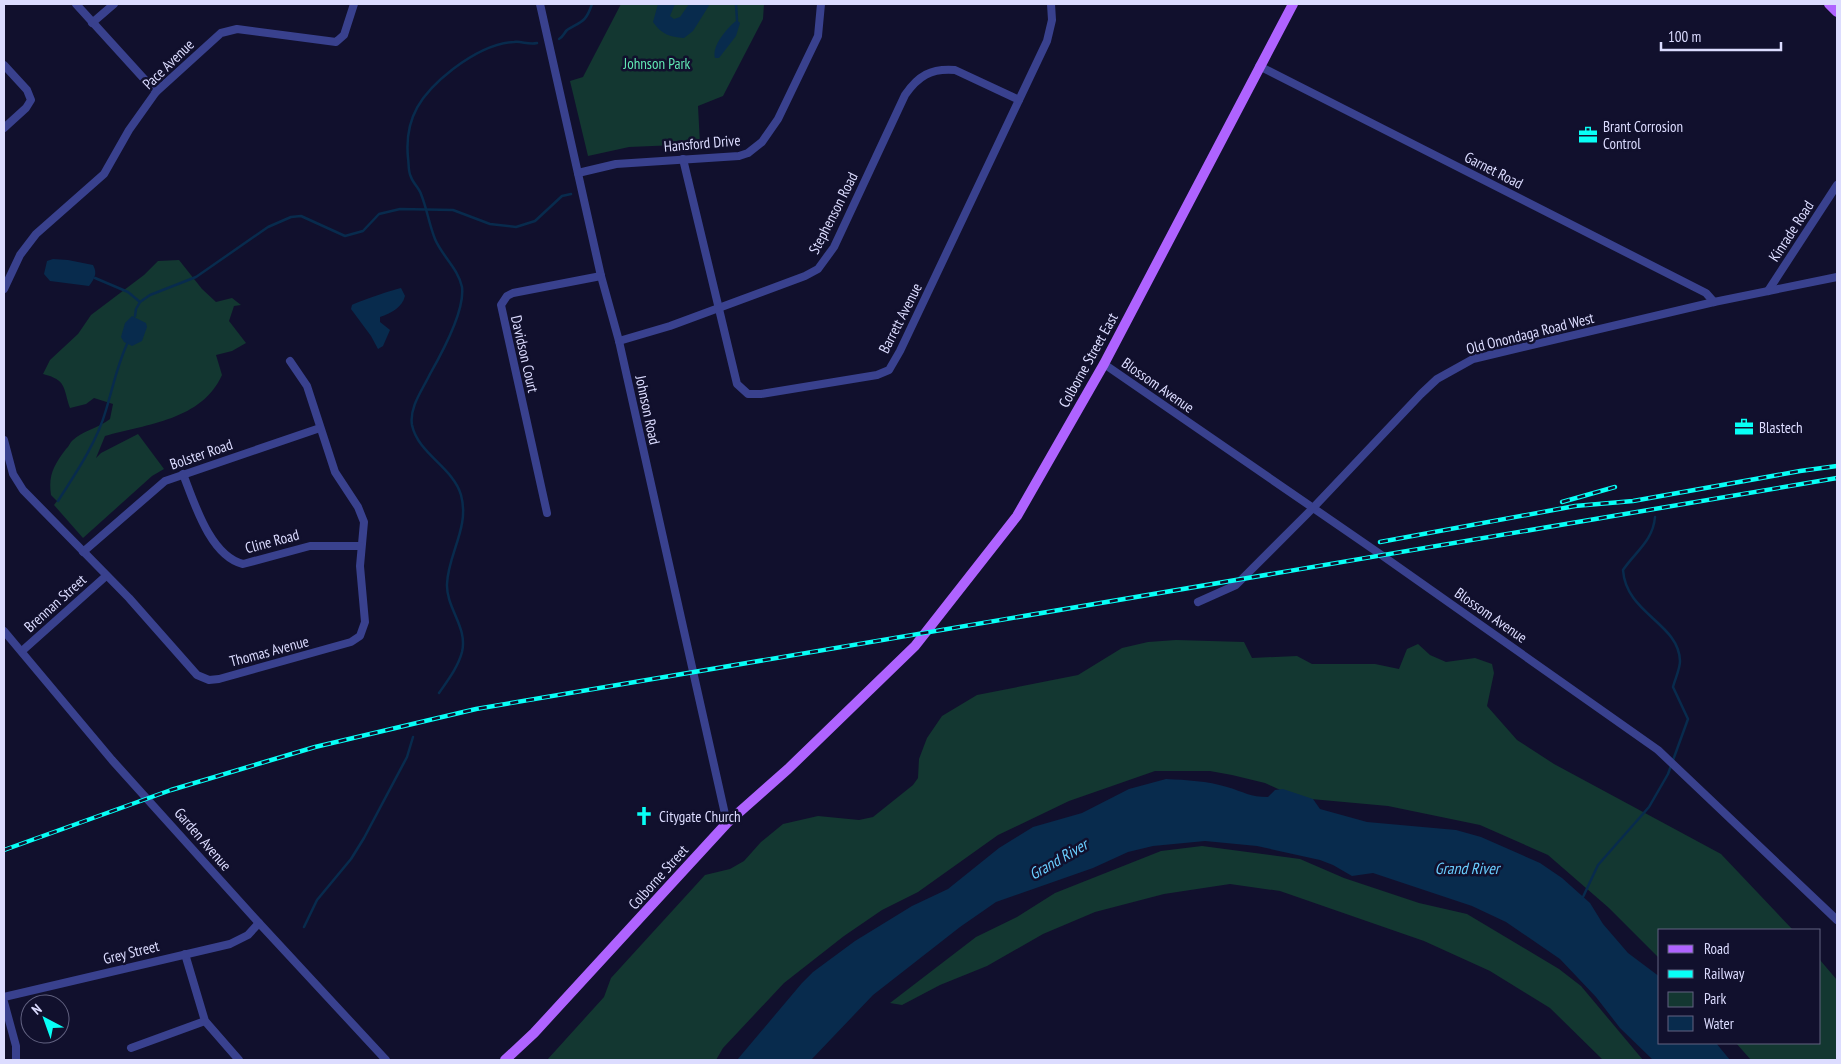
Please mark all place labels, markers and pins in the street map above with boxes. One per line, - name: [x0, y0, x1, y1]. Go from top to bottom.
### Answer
- place label: Brant Corrosion Control: [1603, 117, 1683, 153]
- office icon: Brant Corrosion Control: [1577, 124, 1599, 146]
- office icon: Blastech: [1733, 416, 1755, 438]
- place label: Blastech: [1759, 418, 1803, 437]
- church icon: Citygate Church: [633, 805, 655, 827]
- place label: Citygate Church: [659, 807, 741, 826]

